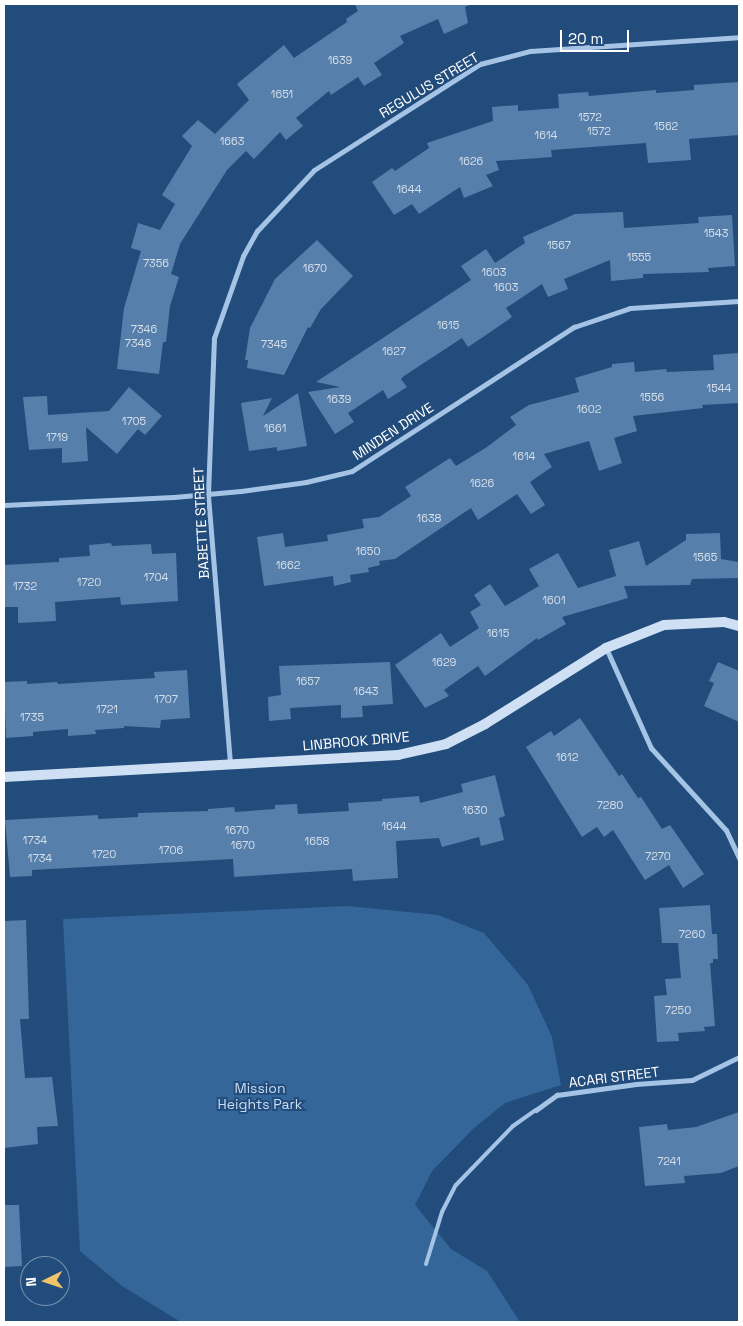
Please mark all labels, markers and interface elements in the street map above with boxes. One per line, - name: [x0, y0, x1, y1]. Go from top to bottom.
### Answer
- scale bar: [563, 20, 632, 52]
- text: 20 m: [568, 29, 603, 48]
- street label: REGULUS STREET: [376, 49, 482, 121]
- house number: 1639: [328, 53, 352, 67]
- house number: 1651: [271, 87, 293, 101]
- house number: 1572: [578, 110, 602, 124]
- house number: 1562: [654, 119, 678, 133]
- house number: 1572: [587, 124, 611, 138]
- house number: 1614: [535, 128, 557, 142]
- house number: 1663: [220, 134, 244, 148]
- house number: 1626: [459, 154, 483, 168]
- house number: 1644: [396, 182, 422, 196]
- house number: 1543: [704, 226, 728, 240]
- house number: 1567: [547, 238, 571, 252]
- house number: 1555: [627, 250, 651, 264]
- house number: 7356: [143, 256, 169, 270]
- house number: 1670: [303, 261, 327, 275]
- house number: 1603: [481, 265, 507, 279]
- house number: 1603: [493, 280, 519, 294]
- house number: 1615: [437, 318, 459, 332]
- house number: 7346: [131, 322, 157, 336]
- house number: 7346: [125, 336, 151, 350]
- house number: 7345: [261, 337, 287, 351]
- house number: 1627: [382, 344, 406, 358]
- house number: 1544: [707, 381, 731, 395]
- house number: 1556: [640, 390, 664, 404]
- house number: 1639: [327, 392, 351, 406]
- street label: MINDEN DRIVE: [349, 399, 437, 463]
- house number: 1602: [576, 402, 602, 416]
- house number: 1705: [122, 414, 146, 428]
- house number: 1661: [264, 421, 286, 435]
- house number: 1719: [46, 430, 68, 444]
- house number: 1614: [513, 449, 535, 463]
- street label: BABETTE STREET: [190, 466, 212, 580]
- house number: 1626: [470, 476, 494, 490]
- house number: 1638: [417, 511, 441, 525]
- house number: 1650: [356, 544, 380, 558]
- house number: 1565: [693, 550, 717, 564]
- house number: 1662: [276, 558, 300, 572]
- house number: 1704: [144, 570, 168, 584]
- house number: 1720: [77, 575, 101, 589]
- house number: 1732: [13, 579, 37, 593]
- house number: 1601: [543, 593, 565, 607]
- house number: 1615: [487, 626, 509, 640]
- house number: 1629: [432, 655, 456, 669]
- house number: 1657: [296, 674, 320, 688]
- house number: 1643: [354, 684, 378, 698]
- house number: 1707: [154, 692, 178, 706]
- house number: 1721: [96, 702, 118, 716]
- house number: 1735: [20, 710, 44, 724]
- street label: LINBROOK DRIVE: [302, 728, 410, 754]
- house number: 1612: [556, 750, 578, 764]
- house number: 7280: [597, 798, 623, 812]
- house number: 1630: [462, 803, 488, 817]
- house number: 1644: [381, 819, 407, 833]
- house number: 1670: [225, 823, 249, 837]
- house number: 1734: [23, 833, 47, 847]
- house number: 1658: [305, 834, 329, 848]
- house number: 1670: [231, 838, 255, 852]
- house number: 1706: [159, 843, 183, 857]
- house number: 1720: [92, 847, 116, 861]
- house number: 7270: [645, 849, 671, 863]
- house number: 1734: [28, 851, 52, 865]
- house number: 7260: [679, 927, 705, 941]
- house number: 7250: [665, 1003, 691, 1017]
- street label: ACARI STREET: [568, 1063, 660, 1091]
- park label: Mission Heights Park: [218, 1080, 302, 1112]
- house number: 7241: [657, 1154, 681, 1168]
- north arrow: [20, 1256, 70, 1306]
- text: N: [22, 1277, 40, 1287]

